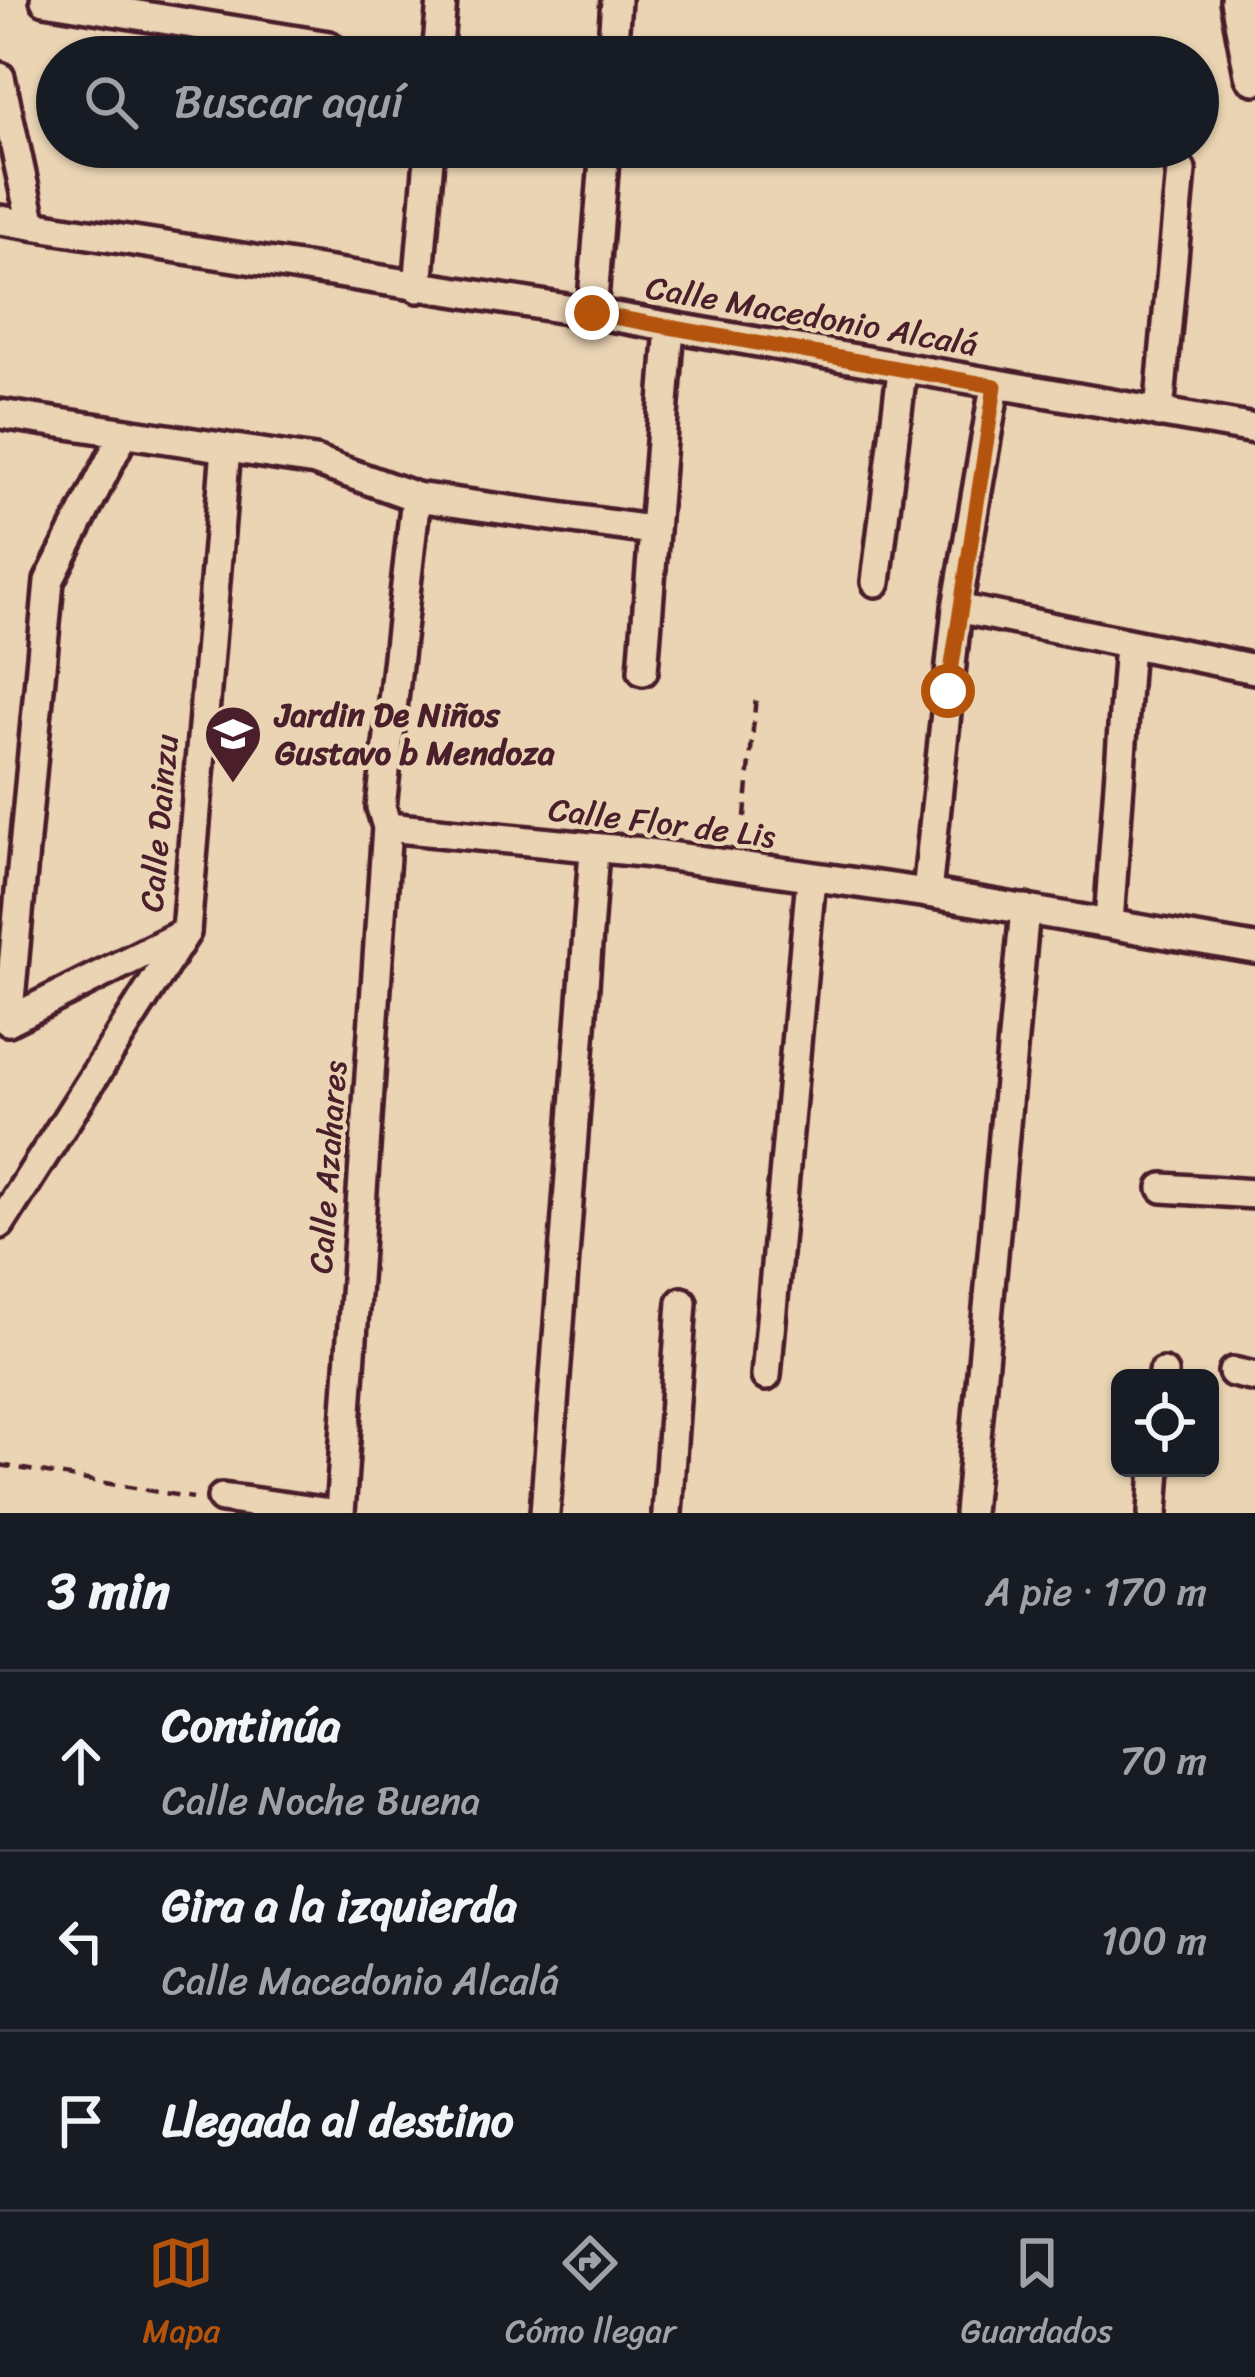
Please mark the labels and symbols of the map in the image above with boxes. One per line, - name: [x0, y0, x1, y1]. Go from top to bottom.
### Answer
- street label: Calle Macedonio Alcalá: [641, 258, 983, 374]
- route end: [565, 286, 619, 340]
- route start: [921, 664, 975, 718]
- place label: Jardin De Niños Gustavo b Mendoza: [273, 686, 555, 782]
- school or university icon: Jardin De Niños Gustavo b Mendoza: [202, 703, 264, 785]
- street label: Calle Dainzu: [122, 731, 196, 914]
- street label: Calle Flor de Lis: [545, 780, 779, 866]
- street label: Calle Azahares: [292, 1058, 364, 1275]

